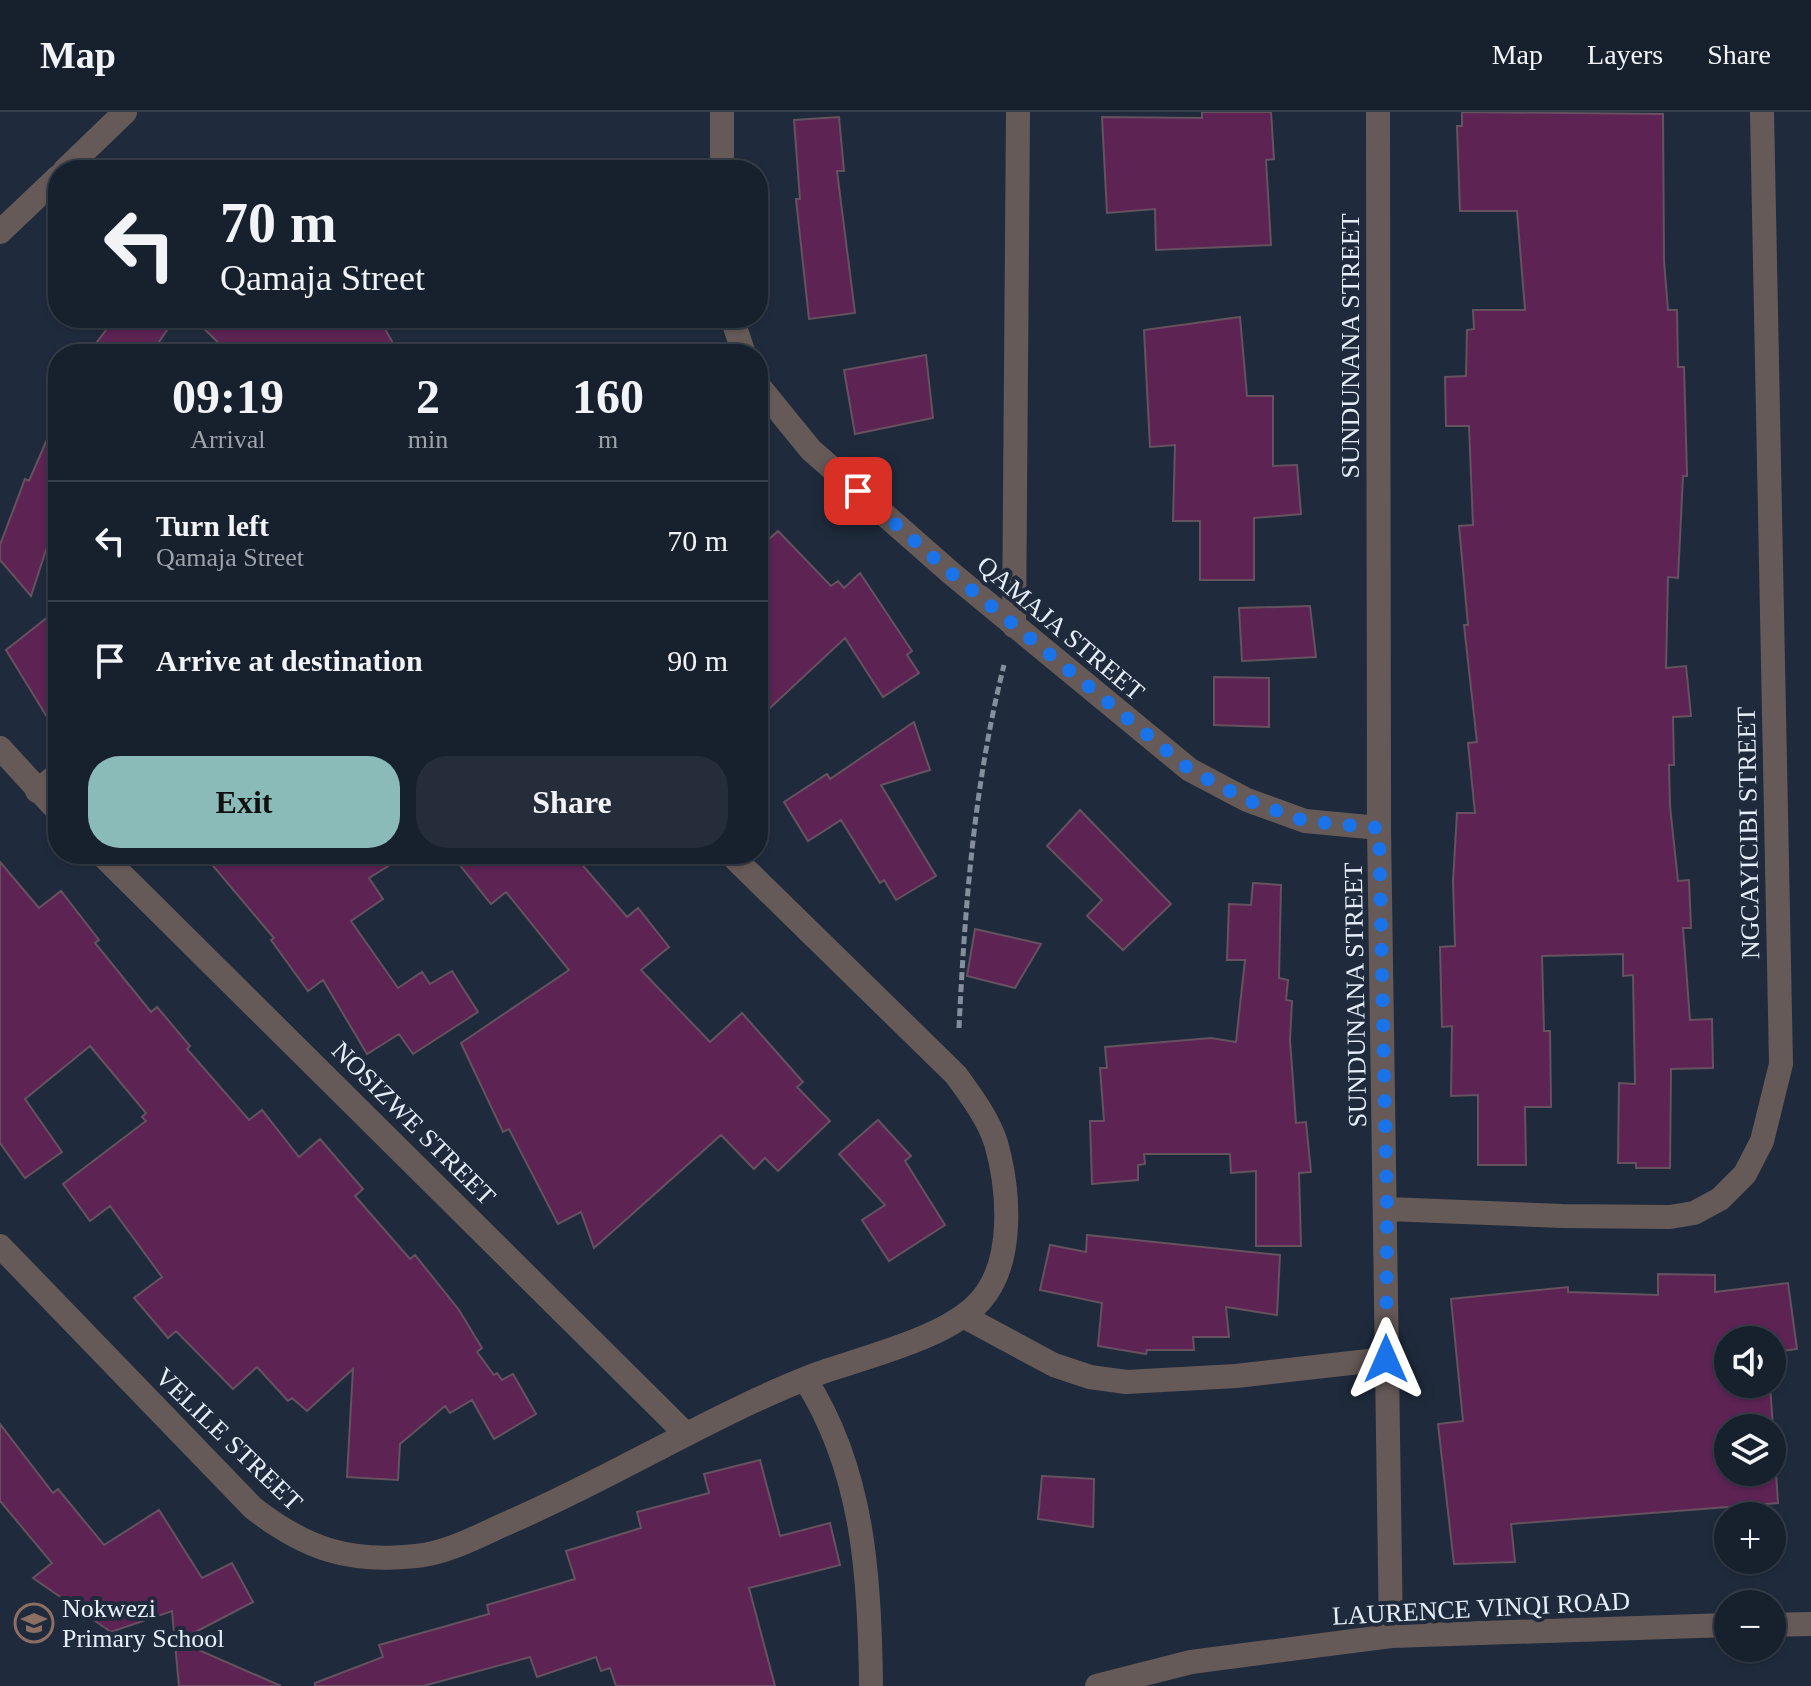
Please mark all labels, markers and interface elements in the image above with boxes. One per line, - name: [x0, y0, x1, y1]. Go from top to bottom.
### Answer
- text: Map: [40, 34, 116, 76]
- text: Map: [1492, 39, 1543, 70]
- text: Layers: [1587, 39, 1663, 70]
- text: Share: [1707, 39, 1771, 70]
- icon: left: [88, 192, 192, 296]
- text: 70 m: [220, 192, 337, 254]
- street label: SUNDUNANA STREET: [1336, 213, 1365, 479]
- text: Qamaja Street: [220, 258, 425, 298]
- text: 09:19: [172, 370, 284, 423]
- text: 2: [416, 370, 440, 423]
- text: 160: [572, 370, 644, 423]
- text: Arrival: [190, 425, 265, 454]
- text: min: [408, 425, 448, 454]
- text: m: [598, 425, 618, 454]
- pin: [824, 457, 892, 525]
- icon: arrive: [836, 469, 880, 513]
- text: Turn left: [156, 509, 269, 542]
- icon: left: [88, 519, 132, 563]
- text: 70 m: [667, 524, 728, 557]
- text: Qamaja Street: [156, 543, 304, 572]
- street label: QAMAJA STREET: [971, 550, 1150, 707]
- icon: arrive: [88, 639, 132, 683]
- text: Arrive at destination: [156, 644, 423, 677]
- text: 90 m: [667, 644, 728, 677]
- street label: NGCAYICIBI STREET: [1732, 706, 1765, 960]
- button: Exit: [88, 756, 400, 848]
- button: Share: [416, 756, 728, 848]
- street label: SUNDUNANA STREET: [1339, 862, 1372, 1128]
- street label: NOSIZWE STREET: [326, 1036, 501, 1211]
- position arrow: [1344, 1317, 1428, 1401]
- map controls: [1714, 1326, 1786, 1662]
- button: sound: [1714, 1326, 1786, 1398]
- street label: VELILE STREET: [149, 1362, 308, 1517]
- button: layers: [1714, 1414, 1786, 1486]
- button: +: [1714, 1502, 1786, 1574]
- street label: LAURENCE VINQI ROAD: [1331, 1586, 1631, 1631]
- button: −: [1714, 1590, 1786, 1662]
- place label: Nokwezi Primary School: [62, 1594, 225, 1653]
- school or university icon: Nokwezi Primary School: [13, 1602, 55, 1644]

